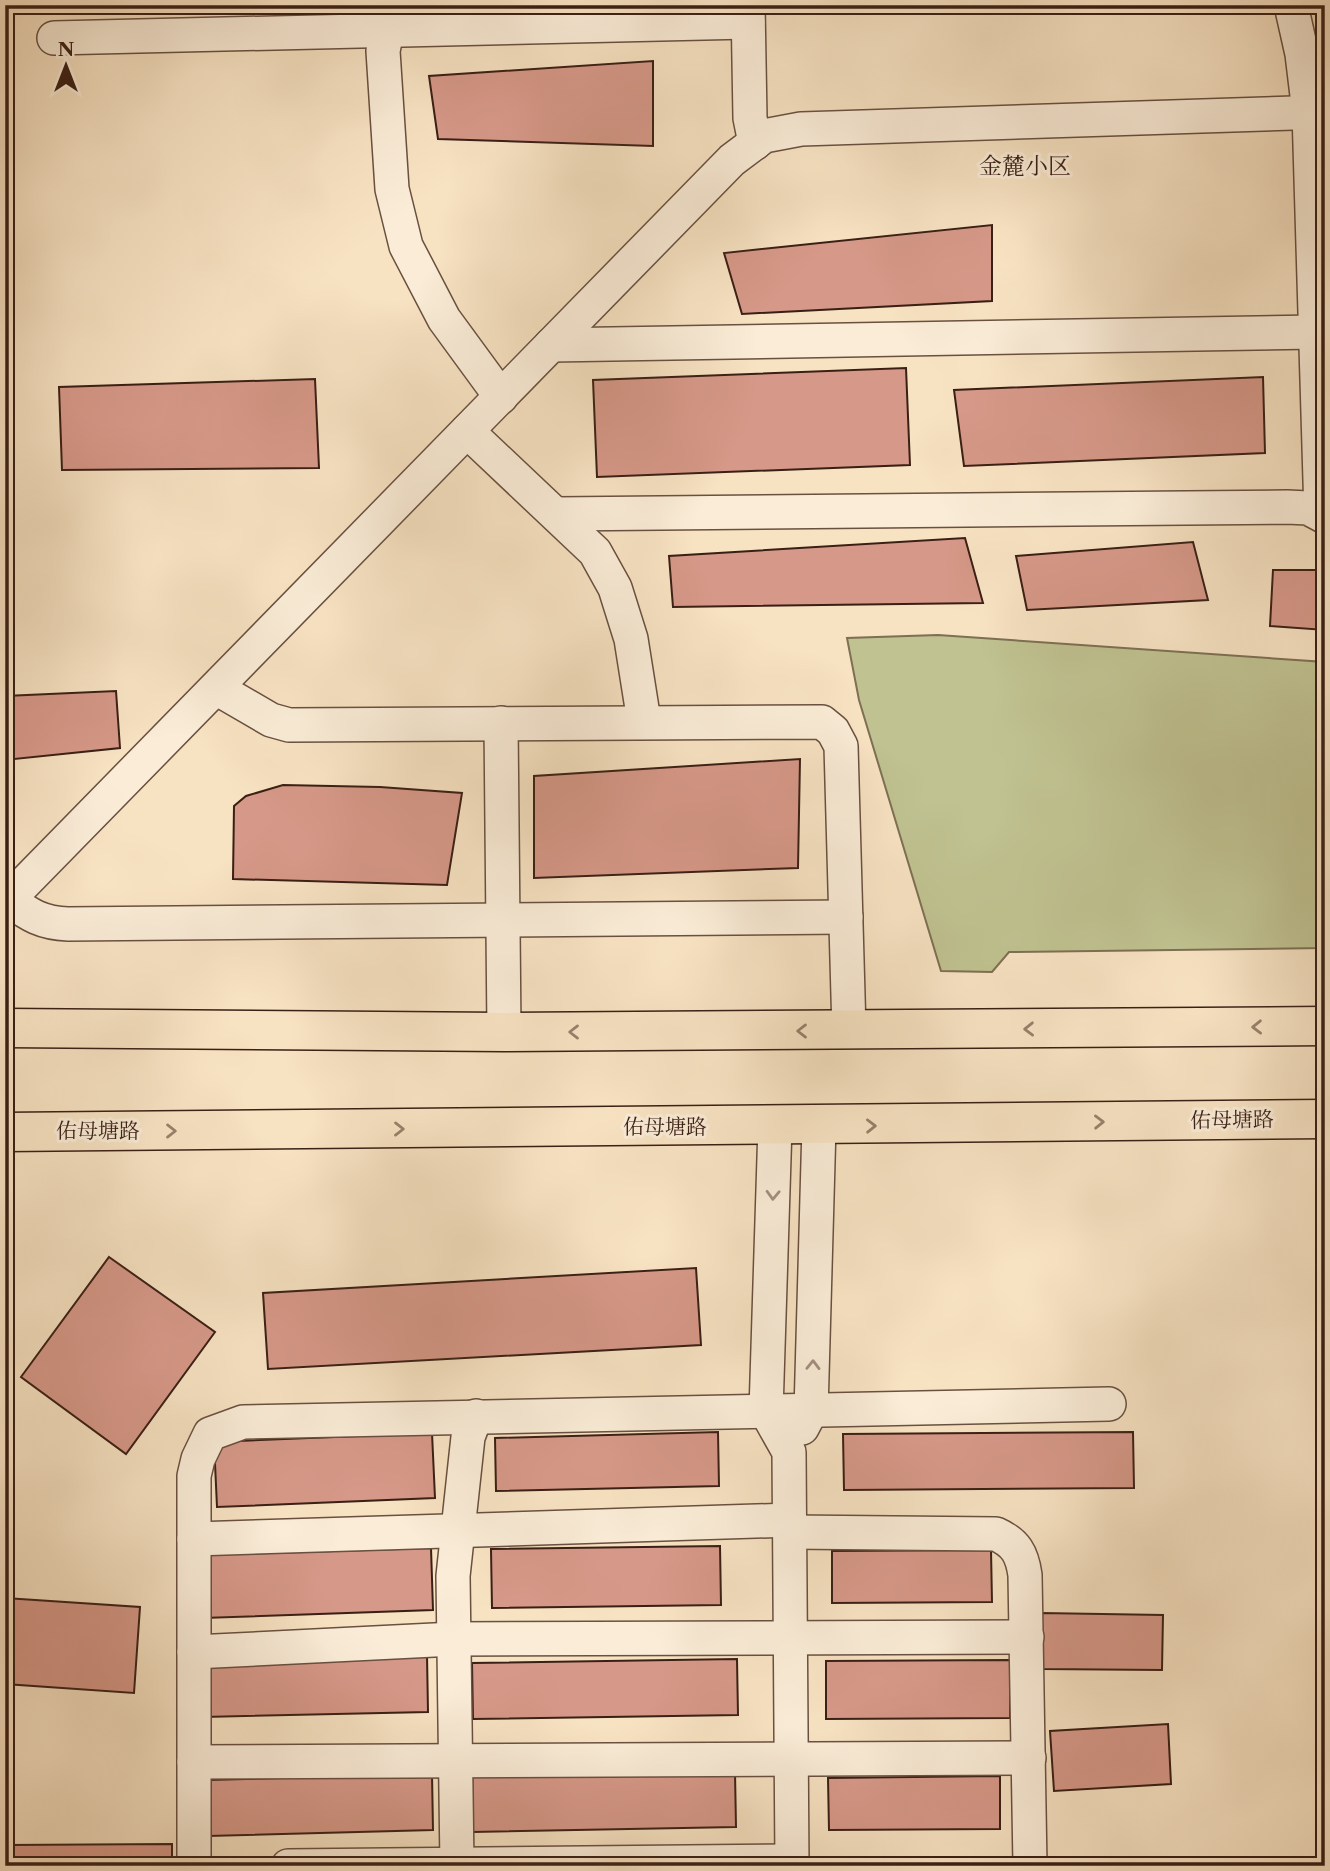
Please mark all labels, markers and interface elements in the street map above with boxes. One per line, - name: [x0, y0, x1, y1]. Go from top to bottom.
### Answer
- north arrow: [32, 32, 102, 102]
- text: N: [58, 38, 74, 61]
- district label: 金麓小区: [979, 152, 1071, 180]
- one-way arrow: [1251, 1019, 1262, 1034]
- one-way arrow: [1023, 1021, 1034, 1037]
- one-way arrow: [796, 1023, 806, 1039]
- one-way arrow: [568, 1024, 579, 1040]
- street label: 佑母塘路: [1190, 1106, 1274, 1133]
- street label: 佑母塘路: [623, 1114, 707, 1139]
- one-way arrow: [1094, 1114, 1105, 1130]
- street label: 佑母塘路: [56, 1118, 140, 1143]
- one-way arrow: [866, 1118, 877, 1133]
- one-way arrow: [394, 1121, 405, 1137]
- one-way arrow: [167, 1123, 177, 1139]
- one-way arrow: [765, 1189, 780, 1200]
- one-way arrow: [805, 1359, 820, 1370]

